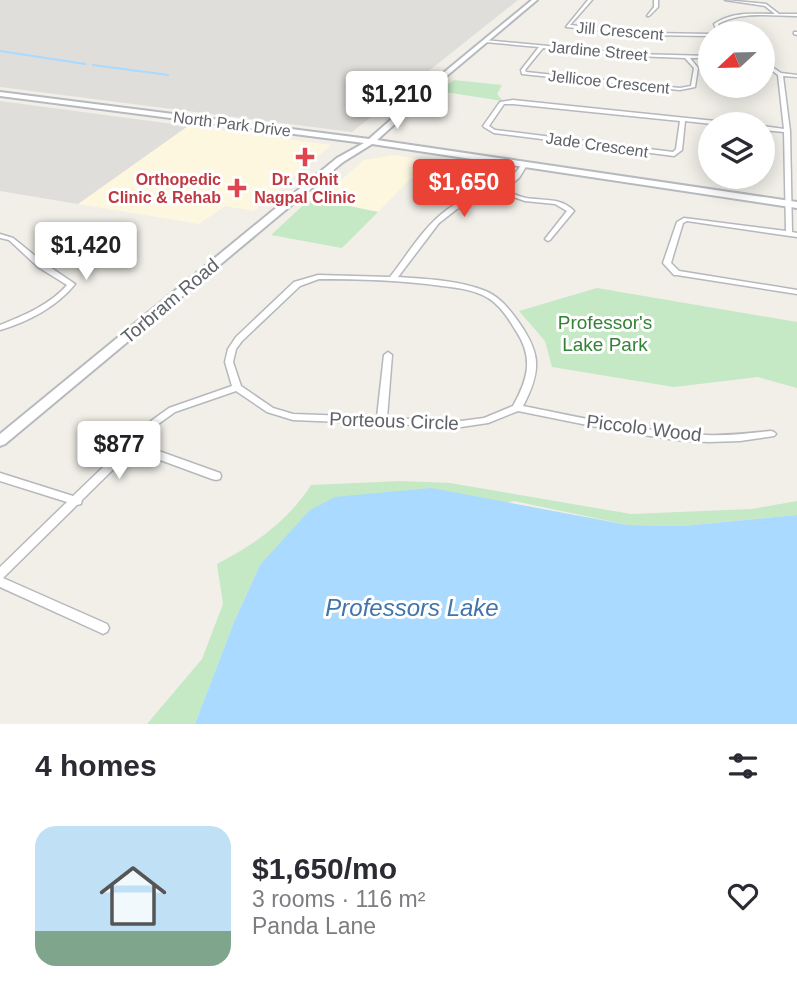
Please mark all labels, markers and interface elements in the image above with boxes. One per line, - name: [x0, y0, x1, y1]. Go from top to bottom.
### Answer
- street label: Jill Crescent: [576, 19, 665, 43]
- north arrow: [698, 21, 775, 98]
- map controls: [698, 21, 775, 189]
- street label: Jardine Street: [548, 38, 649, 64]
- street label: Jellicoe Crescent: [548, 67, 671, 97]
- pin: $1,210: [340, 72, 454, 131]
- text: $1,210: [362, 81, 432, 107]
- street label: North Park Drive: [172, 108, 292, 140]
- button: layers: [698, 112, 775, 189]
- street label: Jade Crescent: [545, 129, 650, 161]
- marker: Dr. Rohit Nagpal Clinic: [295, 147, 315, 167]
- pin: $1,650: [407, 160, 521, 219]
- text: $1,650: [429, 169, 499, 195]
- place label: Orthopedic Clinic & Rehab: [108, 171, 221, 206]
- place label: Dr. Rohit Nagpal Clinic: [254, 171, 356, 206]
- marker: Orthopedic Clinic & Rehab: [227, 178, 247, 198]
- pin: $1,420: [29, 222, 143, 282]
- text: $1,420: [51, 232, 121, 258]
- street label: Torbram Road: [117, 254, 223, 348]
- park label: Professor's Lake Park: [558, 312, 652, 355]
- street label: Porteous Circle: [329, 408, 459, 434]
- street label: Piccolo Wood: [585, 411, 703, 445]
- pin: $877: [78, 421, 160, 481]
- text: $877: [93, 431, 145, 457]
- water label: Professors Lake: [325, 594, 499, 621]
- icon: filters: [724, 747, 762, 785]
- text: 4 homes: [35, 749, 157, 782]
- text: $1,650/mo: [252, 852, 397, 885]
- icon: home: [91, 854, 175, 938]
- icon: heart: [724, 877, 762, 915]
- text: 3 rooms · 116 m²: [252, 886, 425, 912]
- text: Panda Lane: [252, 913, 376, 939]

